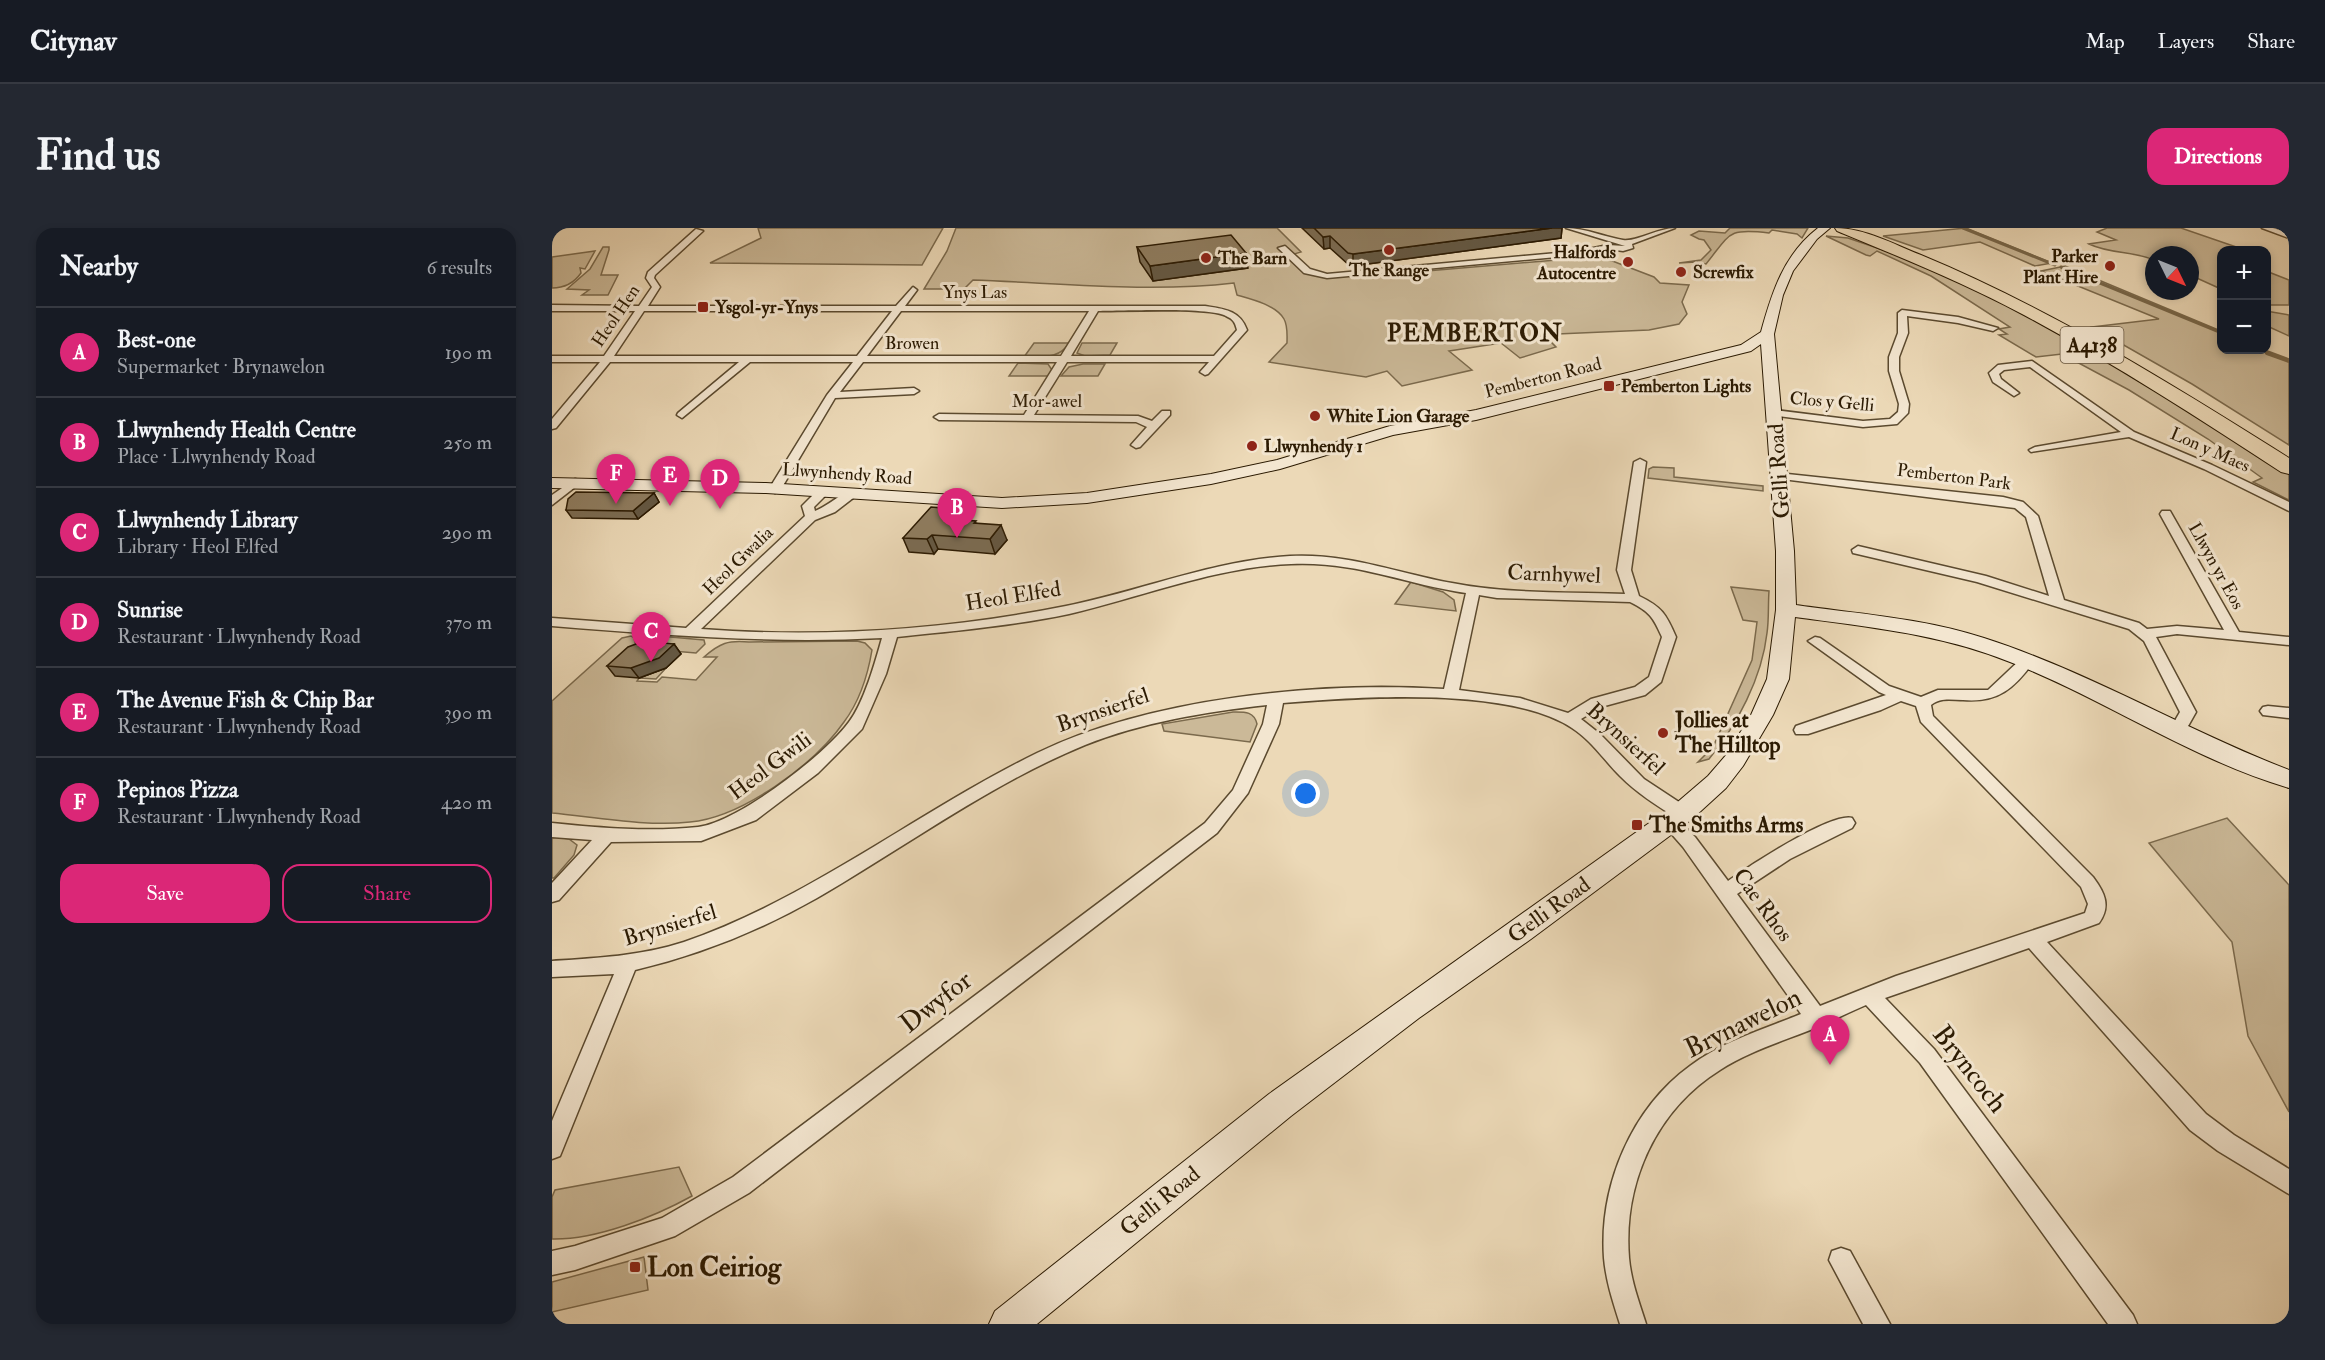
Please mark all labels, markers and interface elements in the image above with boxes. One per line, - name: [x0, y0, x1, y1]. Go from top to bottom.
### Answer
- text: Citynav: [30, 24, 117, 59]
- text: Map: [2085, 28, 2125, 55]
- text: Layers: [2158, 28, 2214, 55]
- text: Share: [2247, 28, 2295, 55]
- button: Directions: [2147, 128, 2289, 185]
- text: Find us: [36, 130, 160, 182]
- place label: Halfords Autocentre: [1536, 241, 1616, 285]
- marker: The Range: [1382, 243, 1396, 257]
- place label: Parker Plant Hire: [2023, 245, 2098, 289]
- north arrow: [2145, 246, 2199, 300]
- map controls: [2217, 246, 2271, 354]
- button: +: [2217, 246, 2271, 300]
- place label: The Barn: [1217, 247, 1288, 270]
- text: Nearby: [60, 251, 138, 283]
- marker: The Barn: [1199, 251, 1213, 265]
- text: 6 results: [426, 255, 492, 280]
- marker: Halfords Autocentre: [1621, 255, 1635, 269]
- place label: The Range: [1348, 259, 1430, 282]
- marker: Parker Plant Hire: [2103, 259, 2117, 273]
- place label: Screwfix: [1693, 261, 1754, 284]
- marker: Screwfix: [1674, 265, 1688, 279]
- street label: Heol Hen: [587, 280, 645, 352]
- street label: Ynys Las: [943, 281, 1007, 304]
- place label: Ysgol-yr-Ynys: [714, 296, 818, 319]
- marker: Ysgol-yr-Ynys: [696, 300, 710, 314]
- button: −: [2217, 300, 2271, 354]
- district label: PEMBERTON: [1387, 318, 1563, 349]
- text: Best-one: [117, 326, 196, 354]
- road number: A4138: [2060, 327, 2124, 363]
- street label: Browen: [885, 332, 939, 355]
- text: A: [73, 340, 86, 365]
- text: 190 m: [445, 340, 492, 365]
- street label: Pemberton Road: [1482, 352, 1604, 404]
- text: Supermarket · Brynawelon: [117, 354, 325, 379]
- place label: Pemberton Lights: [1621, 375, 1751, 398]
- marker: Pemberton Lights: [1602, 379, 1616, 393]
- street label: Clos y Gelli: [1789, 387, 1875, 417]
- street label: Mor-awel: [1012, 390, 1083, 413]
- place label: White Lion Garage: [1326, 405, 1470, 428]
- marker: White Lion Garage: [1308, 409, 1322, 423]
- text: Llwynhendy Health Centre: [117, 416, 356, 444]
- street label: Gelli Road: [1762, 422, 1796, 520]
- street label: Lon y Maes: [2167, 422, 2253, 478]
- text: B: [73, 430, 86, 455]
- text: 250 m: [443, 430, 492, 455]
- place label: Llwynhendy 1: [1264, 435, 1363, 458]
- marker: Llwynhendy 1: [1245, 439, 1259, 453]
- text: Place · Llwynhendy Road: [117, 444, 316, 469]
- pin: F: [596, 454, 636, 504]
- pin: E: [650, 456, 690, 506]
- street label: Llwynhendy Road: [781, 458, 913, 490]
- street label: Pemberton Park: [1896, 459, 2013, 495]
- pin: D: [700, 460, 740, 509]
- pin: B: [938, 488, 976, 538]
- text: Llwynhendy Library: [117, 506, 298, 534]
- street label: Llwyn yr Eos: [2183, 519, 2249, 613]
- text: C: [72, 520, 87, 545]
- text: 290 m: [442, 520, 492, 545]
- street label: Heol Gwalia: [698, 521, 779, 600]
- text: Library · Heol Elfed: [117, 534, 278, 559]
- street label: Carnhywel: [1507, 558, 1602, 590]
- street label: Heol Elfed: [963, 575, 1063, 617]
- text: Sunrise: [117, 596, 183, 624]
- text: D: [71, 610, 88, 635]
- text: 370 m: [445, 610, 492, 635]
- pin: C: [632, 612, 670, 662]
- text: Restaurant · Llwynhendy Road: [117, 624, 361, 649]
- street label: Brynsierfel: [1053, 681, 1153, 739]
- text: The Avenue Fish & Chip Bar: [117, 686, 374, 714]
- street label: Brynsierfel: [1581, 696, 1671, 782]
- text: E: [72, 700, 87, 725]
- text: 390 m: [444, 700, 492, 725]
- place label: Jollies at The Hilltop: [1674, 706, 1780, 760]
- text: Restaurant · Llwynhendy Road: [117, 714, 361, 739]
- street label: Heol Gwili: [723, 726, 817, 806]
- marker: Jollies at The Hilltop: [1656, 726, 1670, 740]
- text: Pepinos Pizza: [117, 776, 238, 804]
- your location: [1291, 779, 1320, 808]
- text: F: [73, 790, 86, 815]
- text: 420 m: [441, 790, 492, 815]
- text: Restaurant · Llwynhendy Road: [117, 804, 361, 829]
- place label: The Smiths Arms: [1648, 811, 1804, 839]
- marker: The Smiths Arms: [1630, 818, 1644, 832]
- street label: Cae Rhos: [1727, 863, 1799, 947]
- button: Save: [60, 864, 270, 923]
- button: Share: [282, 864, 492, 923]
- street label: Gelli Road: [1502, 871, 1596, 949]
- street label: Brynsierfel: [620, 897, 720, 952]
- street label: Dwyfor: [893, 964, 979, 1040]
- street label: Brynawelon: [1679, 981, 1807, 1065]
- pin: A: [1810, 1016, 1850, 1065]
- street label: Bryncoch: [1926, 1019, 2014, 1119]
- street label: Gelli Road: [1114, 1160, 1206, 1242]
- place label: Lon Ceiriog: [647, 1251, 783, 1285]
- marker: Lon Ceiriog: [628, 1260, 642, 1274]

